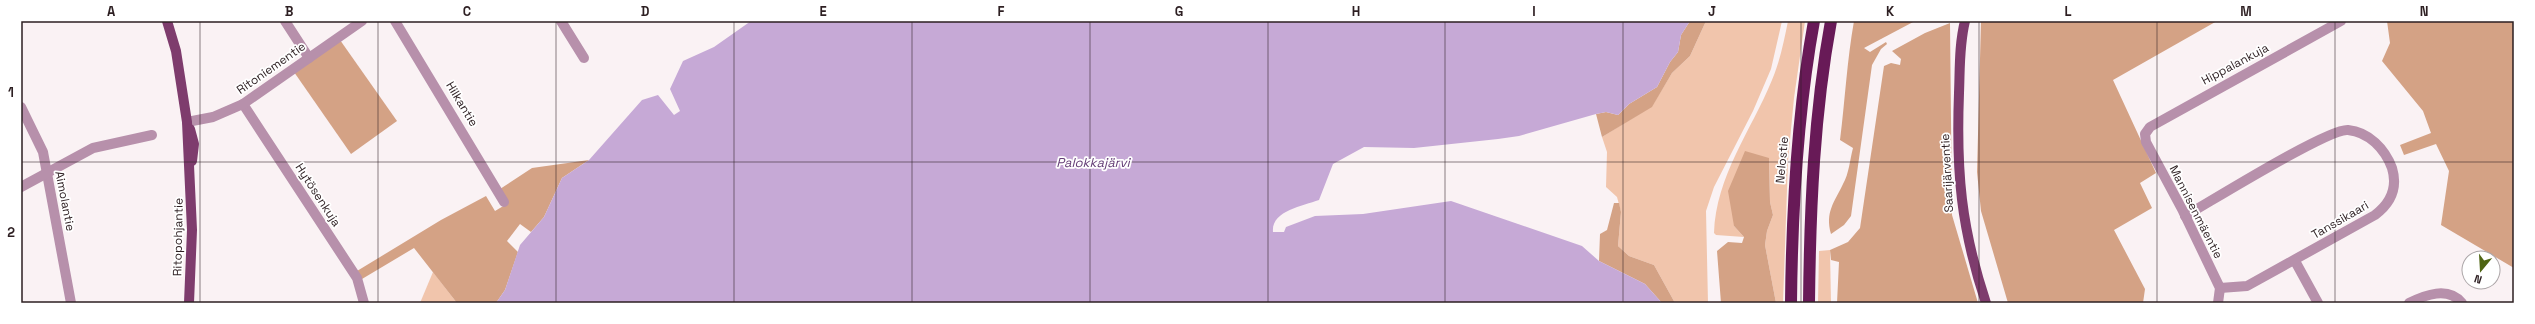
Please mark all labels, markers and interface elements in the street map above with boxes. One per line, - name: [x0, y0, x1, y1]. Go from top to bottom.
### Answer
- text: A: [107, 3, 116, 20]
- text: B: [285, 3, 294, 20]
- text: C: [463, 3, 471, 20]
- text: D: [641, 3, 650, 20]
- text: E: [819, 3, 827, 20]
- text: F: [998, 3, 1005, 20]
- text: G: [1175, 3, 1183, 20]
- text: H: [1352, 3, 1360, 20]
- text: I: [1532, 3, 1536, 20]
- text: J: [1708, 3, 1716, 20]
- text: K: [1886, 3, 1895, 20]
- text: L: [2064, 3, 2072, 20]
- text: M: [2240, 3, 2252, 20]
- text: N: [2420, 3, 2428, 20]
- street label: Ritoniementie: [233, 38, 309, 98]
- street label: Hippalankuja: [2199, 40, 2272, 88]
- street label: Hilkantie: [442, 79, 482, 129]
- text: 1: [8, 84, 14, 101]
- street label: Saarijärventie: [1937, 133, 1957, 213]
- street label: Nelostie: [1772, 136, 1792, 184]
- water label: Palokkajärvi: [1056, 154, 1132, 171]
- street label: Hytösenkuja: [292, 160, 344, 230]
- street label: Mannisenmäentie: [2166, 163, 2226, 261]
- street label: Aimolantie: [51, 170, 79, 232]
- street label: Tanssikaari: [2309, 197, 2372, 243]
- street label: Ritopohjantie: [169, 198, 187, 276]
- text: 2: [7, 224, 15, 241]
- north arrow: [2461, 250, 2501, 290]
- text: N: [2472, 272, 2484, 287]

